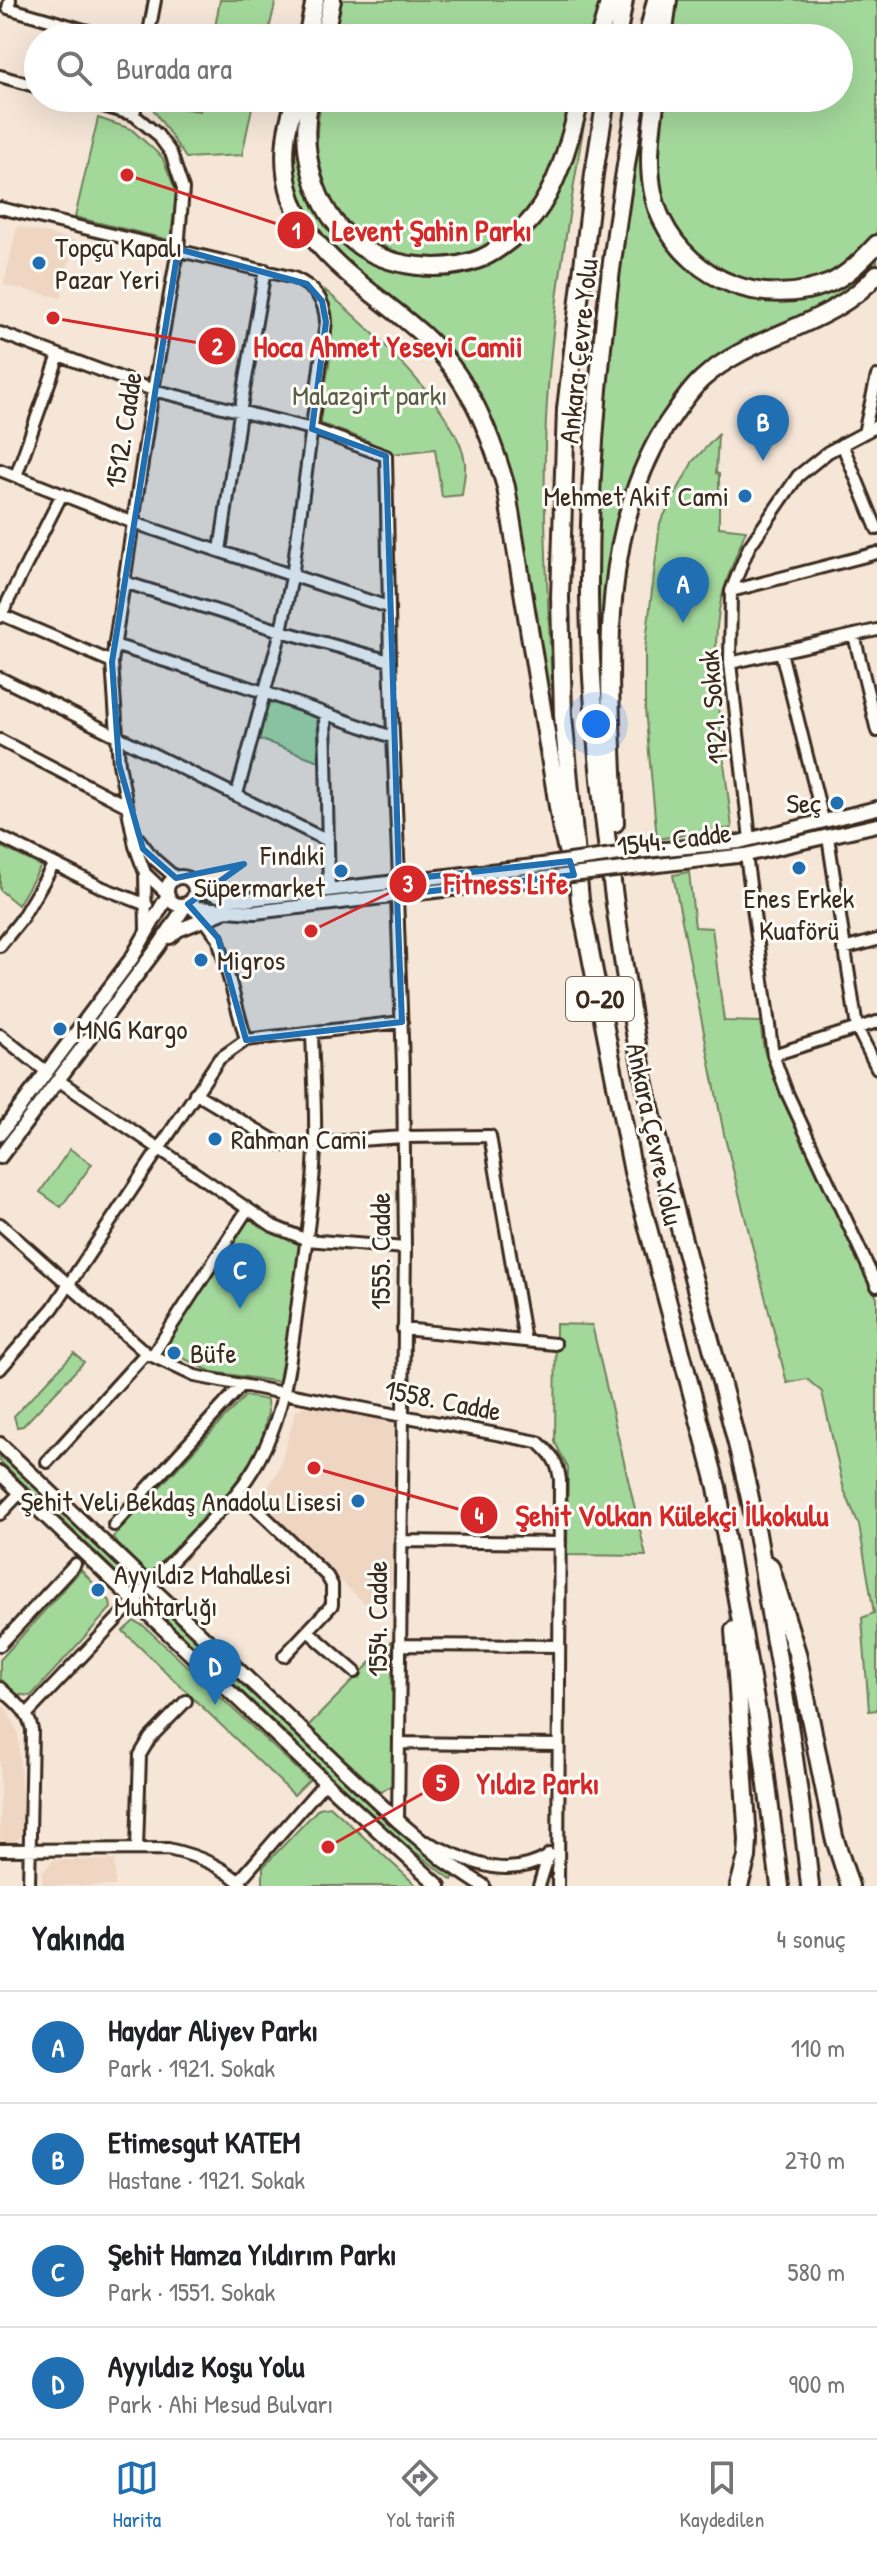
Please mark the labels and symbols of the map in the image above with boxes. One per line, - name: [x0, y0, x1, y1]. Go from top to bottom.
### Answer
- callout: Levent Şahin Parkı: [276, 203, 548, 257]
- text: Levent Şahin Parkı: [332, 210, 532, 250]
- text: 1: [292, 214, 301, 246]
- place label: Topçu Kapalı Pazar Yeri: [55, 228, 182, 298]
- marker: Topçu Kapalı Pazar Yeri: [30, 254, 48, 272]
- street label: Ankara Çevre Yolu: [549, 257, 607, 445]
- callout: Hoca Ahmet Yesevi Camii: [197, 319, 539, 373]
- text: Hoca Ahmet Yesevi Camii: [253, 326, 523, 366]
- text: 2: [211, 330, 223, 362]
- street label: 1512. Cadde: [95, 369, 151, 491]
- park label: Malazgirt parkı: [292, 376, 448, 414]
- pin: B: [737, 395, 789, 461]
- place label: Mehmet Akif Cami: [543, 477, 729, 515]
- marker: Mehmet Akif Cami: [736, 487, 754, 505]
- pin: A: [657, 557, 709, 623]
- street label: 1921. Sokak: [689, 648, 737, 766]
- your location: [576, 704, 616, 744]
- place label: Seç: [786, 784, 821, 822]
- marker: Seç: [828, 794, 846, 812]
- street label: 1544. Cadde: [615, 813, 733, 865]
- place label: Fındıki Süpermarket: [194, 836, 325, 906]
- callout: Fitness Life: [388, 857, 585, 911]
- marker: Enes Erkek Kuaförü: [790, 859, 808, 877]
- marker: Fındıki Süpermarket: [332, 862, 350, 880]
- text: Fitness Life: [443, 863, 568, 903]
- text: 3: [403, 867, 414, 899]
- place label: Enes Erkek Kuaförü: [744, 879, 855, 949]
- place label: Migros: [217, 941, 285, 979]
- marker: Migros: [192, 951, 210, 969]
- road number: O-20: [566, 977, 634, 1021]
- place label: MNG Kargo: [76, 1010, 188, 1048]
- marker: MNG Kargo: [51, 1020, 69, 1038]
- street label: Ankara Çevre Yolu: [617, 1039, 693, 1229]
- place label: Rahman Cami: [231, 1120, 367, 1158]
- marker: Rahman Cami: [206, 1130, 224, 1148]
- street label: 1555. Cadde: [361, 1192, 399, 1310]
- pin: C: [214, 1243, 266, 1309]
- place label: Büfe: [190, 1334, 237, 1372]
- marker: Büfe: [165, 1344, 183, 1362]
- street label: 1558. Cadde: [382, 1370, 504, 1430]
- place label: Şehit Veli Bekdaş Anadolu Lisesi: [21, 1482, 342, 1520]
- callout: Şehit Volkan Külekçi İlkokulu: [459, 1488, 845, 1542]
- marker: Şehit Veli Bekdaş Anadolu Lisesi: [349, 1492, 367, 1510]
- text: Şehit Volkan Külekçi İlkokulu: [515, 1495, 829, 1535]
- text: 4: [475, 1499, 484, 1531]
- place label: Ayyıldız Mahallesi Muhtarlığı: [114, 1555, 291, 1625]
- street label: 1554. Cadde: [358, 1561, 396, 1677]
- marker: Ayyıldız Mahallesi Muhtarlığı: [89, 1581, 107, 1599]
- pin: D: [189, 1639, 241, 1705]
- callout: Yıldız Parkı: [421, 1756, 616, 1810]
- text: Yıldız Parkı: [476, 1763, 600, 1803]
- text: 5: [436, 1766, 447, 1798]

